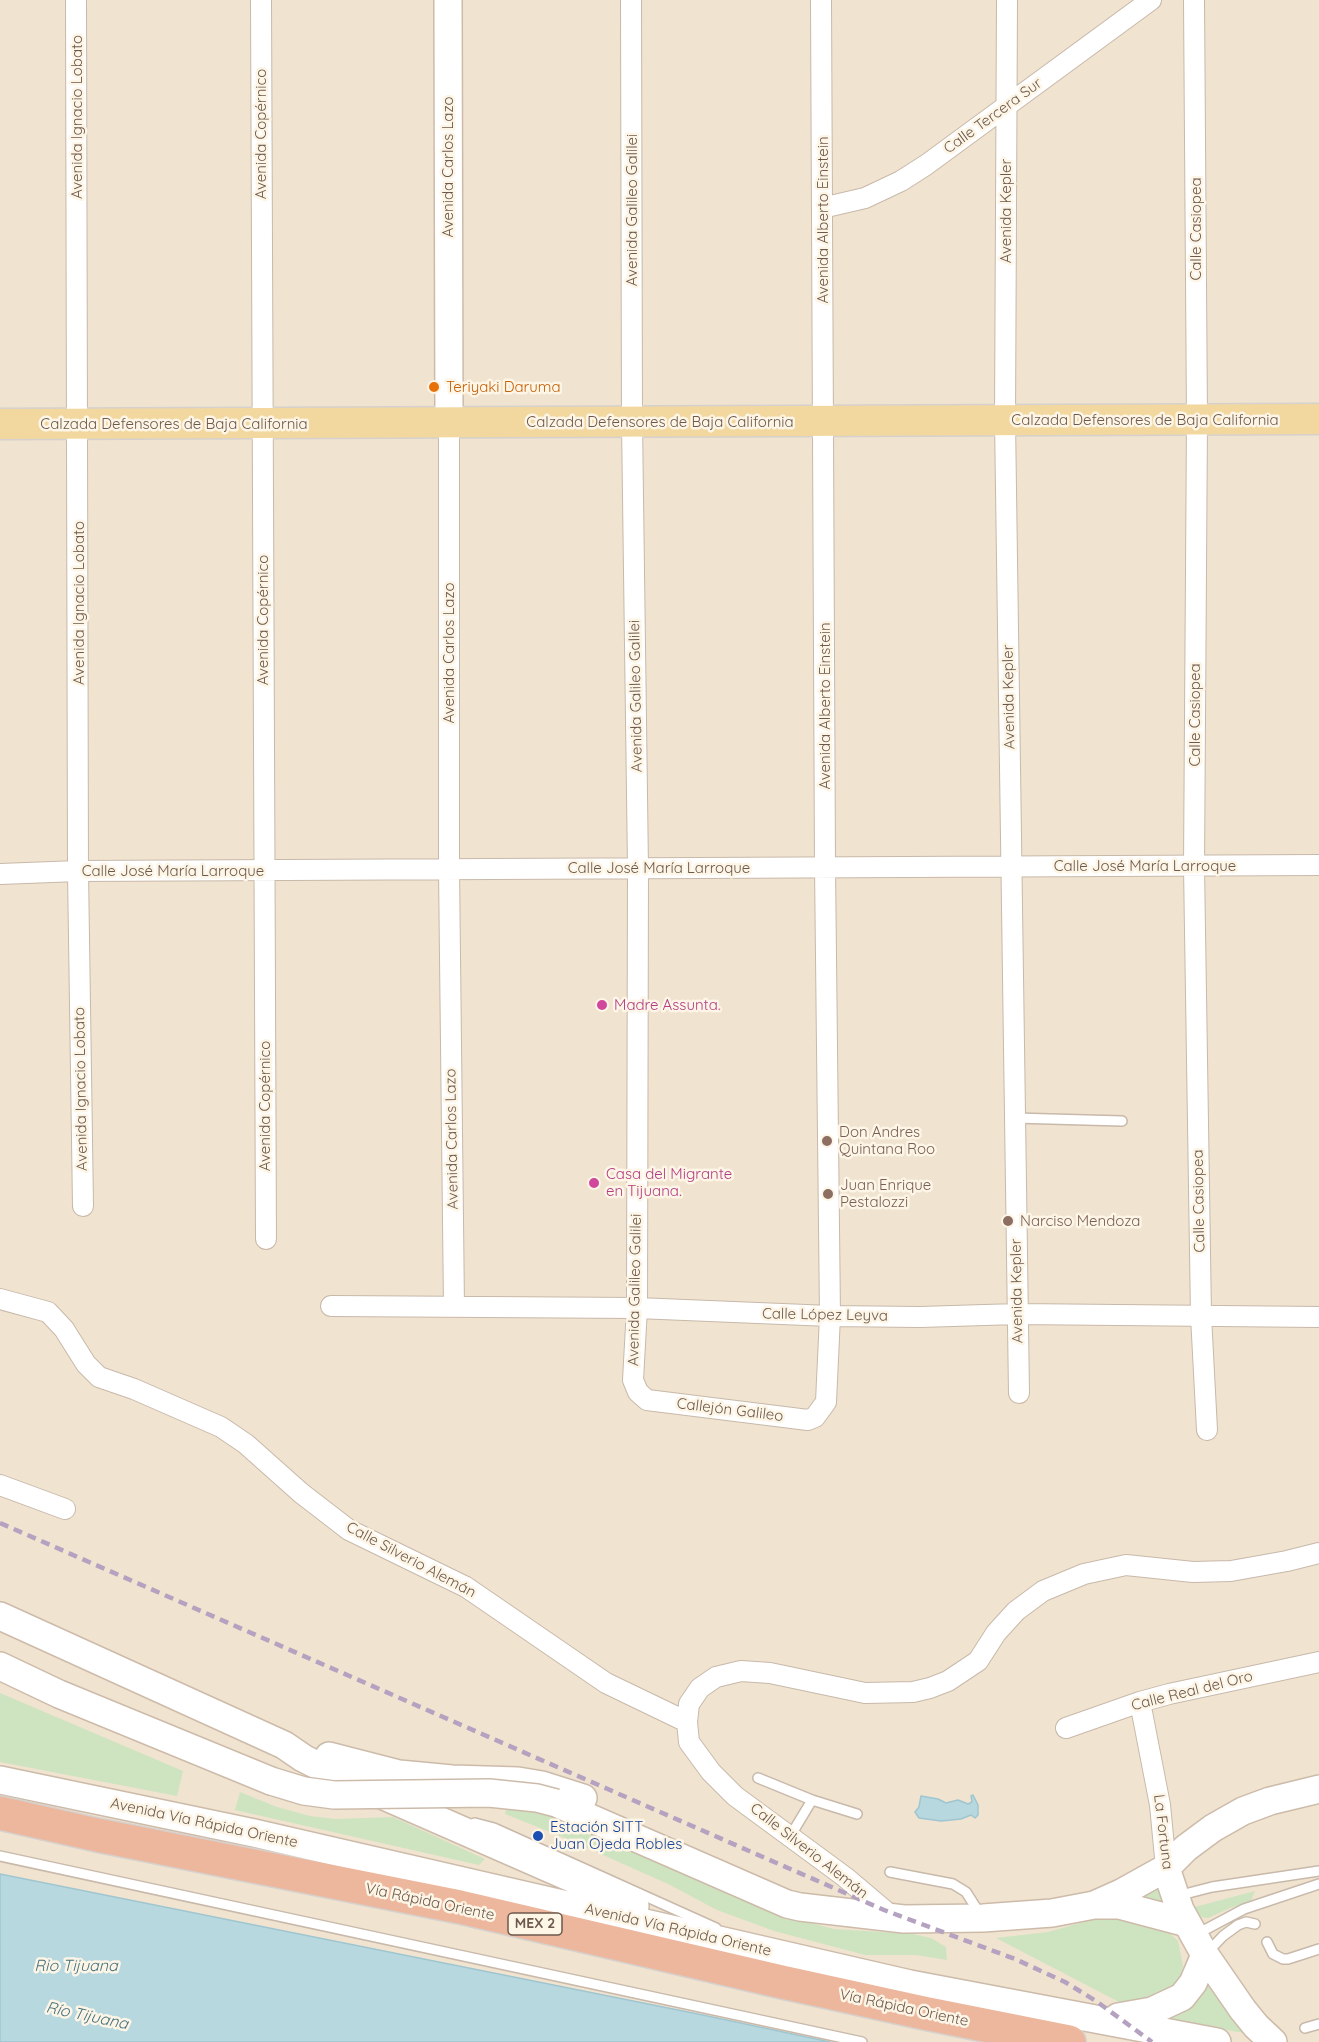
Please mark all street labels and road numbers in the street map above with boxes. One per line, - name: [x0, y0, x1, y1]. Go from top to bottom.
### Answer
- street label: Avenida Ignacio Lobato: [68, 35, 86, 199]
- street label: Avenida Copérnico: [252, 69, 270, 199]
- street label: Calle Tercera Sur: [940, 74, 1046, 158]
- street label: Avenida Carlos Lazo: [439, 96, 457, 238]
- street label: Avenida Galileo Galilei: [623, 134, 641, 286]
- street label: Avenida Alberto Einstein: [814, 136, 832, 304]
- street label: Avenida Kepler: [997, 159, 1015, 263]
- street label: Calle Casiopea: [1187, 177, 1205, 281]
- street label: Calzada Defensores de Baja California: [1011, 411, 1279, 429]
- street label: Calzada Defensores de Baja California: [526, 413, 794, 431]
- street label: Calzada Defensores de Baja California: [40, 415, 308, 433]
- street label: Avenida Ignacio Lobato: [70, 521, 88, 685]
- street label: Avenida Copérnico: [254, 555, 272, 685]
- street label: Avenida Carlos Lazo: [440, 582, 458, 724]
- street label: Avenida Galileo Galilei: [626, 620, 646, 772]
- street label: Avenida Alberto Einstein: [816, 622, 834, 790]
- street label: Avenida Kepler: [999, 645, 1019, 749]
- street label: Calle Casiopea: [1186, 663, 1204, 767]
- street label: Calle José María Larroque: [1054, 857, 1236, 875]
- street label: Calle José María Larroque: [568, 859, 750, 877]
- street label: Calle José María Larroque: [82, 862, 264, 880]
- street label: Avenida Ignacio Lobato: [71, 1007, 91, 1171]
- street label: Avenida Copérnico: [256, 1041, 274, 1171]
- street label: Avenida Carlos Lazo: [442, 1068, 462, 1210]
- street label: Calle Casiopea: [1189, 1149, 1209, 1253]
- street label: Avenida Galileo Galilei: [625, 1214, 645, 1366]
- street label: Avenida Kepler: [1007, 1239, 1027, 1343]
- street label: Calle López Leyva: [762, 1305, 888, 1325]
- street label: Callejón Galileo: [676, 1395, 784, 1425]
- street label: Calle Silverio Alemán: [343, 1518, 479, 1602]
- street label: Calle Real del Oro: [1129, 1667, 1255, 1715]
- street label: La Fortuna: [1149, 1793, 1177, 1871]
- street label: Avenida Vía Rápida Oriente: [109, 1794, 299, 1852]
- street label: Calle Silverio Alemán: [747, 1799, 871, 1903]
- street label: Vía Rápida Oriente: [364, 1880, 496, 1924]
- street label: Avenida Vía Rápida Oriente: [583, 1900, 773, 1960]
- road number: MEX 2: [508, 1913, 562, 1935]
- street label: Vía Rápida Oriente: [838, 1986, 970, 2030]

